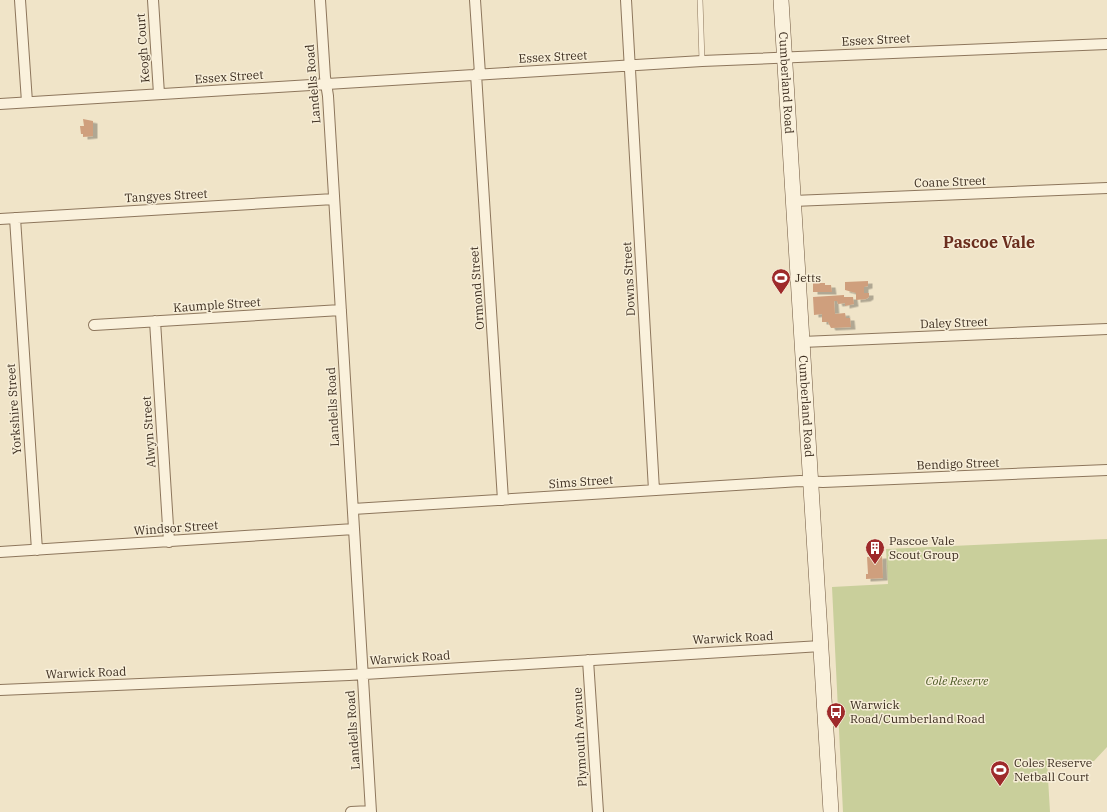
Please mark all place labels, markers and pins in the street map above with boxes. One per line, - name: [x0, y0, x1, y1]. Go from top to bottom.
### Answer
- sports icon: Jetts: [770, 267, 792, 295]
- place label: Jetts: [795, 270, 821, 285]
- place label: Pascoe Vale Scout Group: [889, 533, 959, 562]
- building icon: Pascoe Vale Scout Group: [864, 537, 886, 565]
- place label: Warwick Road/Cumberland Road: [850, 697, 985, 726]
- bus stop icon: Warwick Road/Cumberland Road: [825, 701, 847, 729]
- place label: Coles Reserve Netball Court: [1014, 755, 1092, 784]
- sports icon: Coles Reserve Netball Court: [989, 759, 1011, 787]

